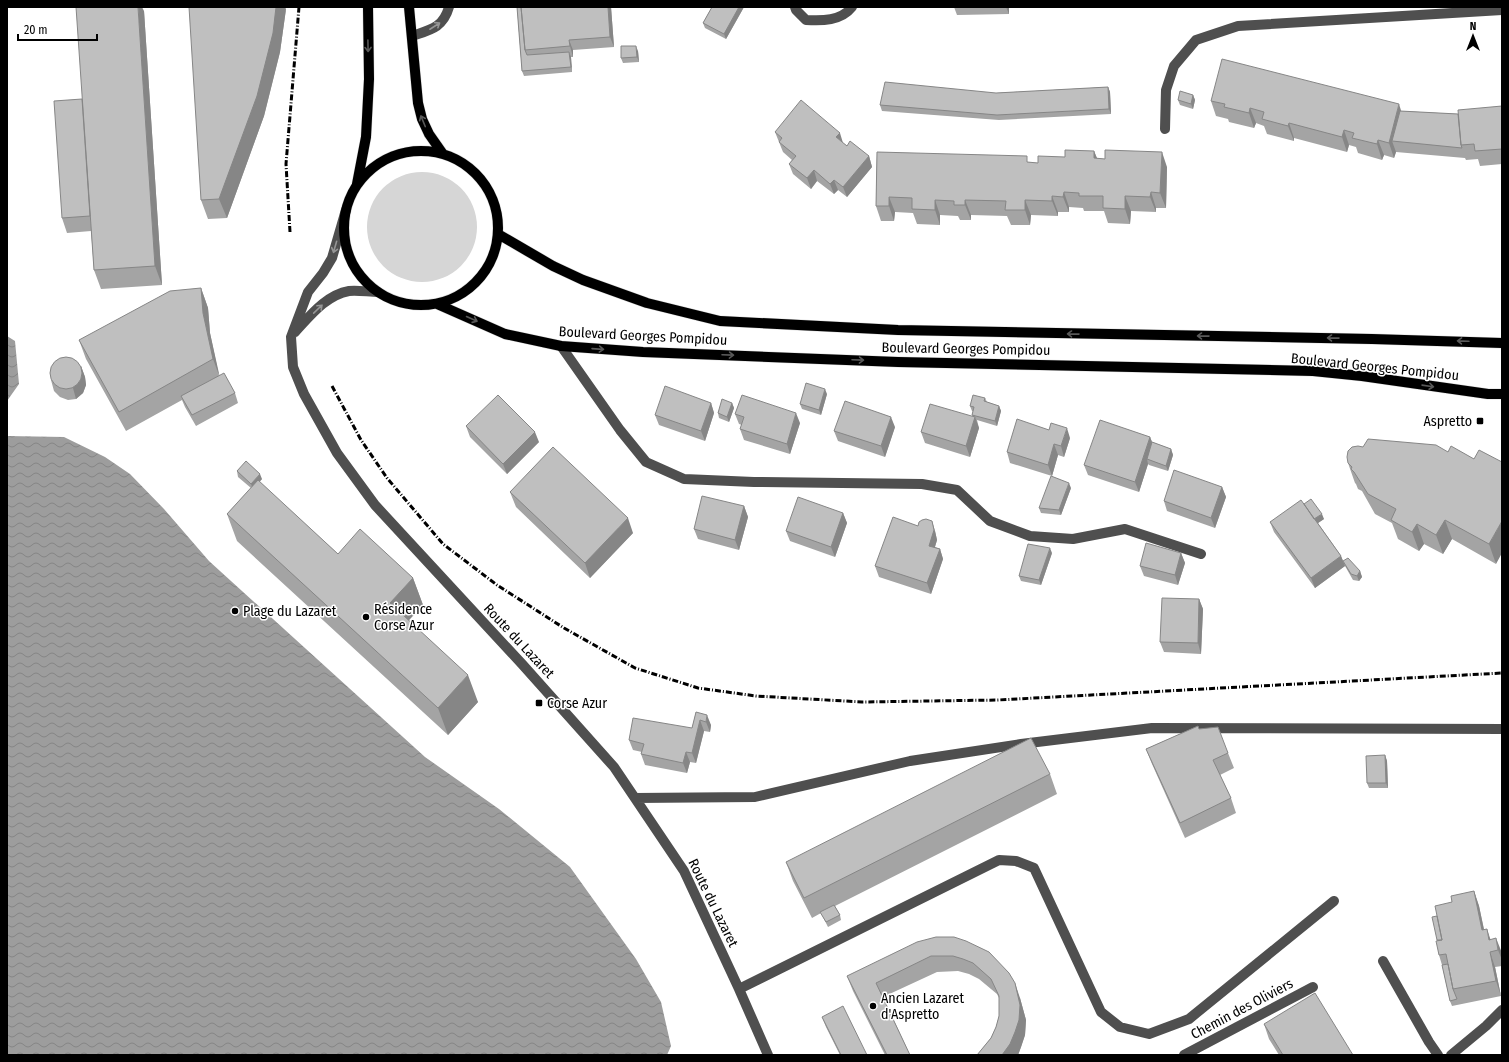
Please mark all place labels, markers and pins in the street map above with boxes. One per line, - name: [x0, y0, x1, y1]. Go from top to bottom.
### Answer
- place label: Aspretto: [1423, 413, 1472, 430]
- marker: Aspretto: [1475, 416, 1485, 426]
- place label: Résidence Corse Azur: [374, 601, 434, 634]
- place label: Plage du Lazaret: [243, 603, 337, 620]
- marker: Plage du Lazaret: [230, 606, 240, 616]
- marker: Résidence Corse Azur: [361, 612, 371, 622]
- place label: Corse Azur: [547, 695, 607, 712]
- marker: Corse Azur: [534, 698, 544, 708]
- place label: Ancien Lazaret d'Aspretto: [881, 990, 964, 1023]
- marker: Ancien Lazaret d'Aspretto: [868, 1001, 878, 1011]

